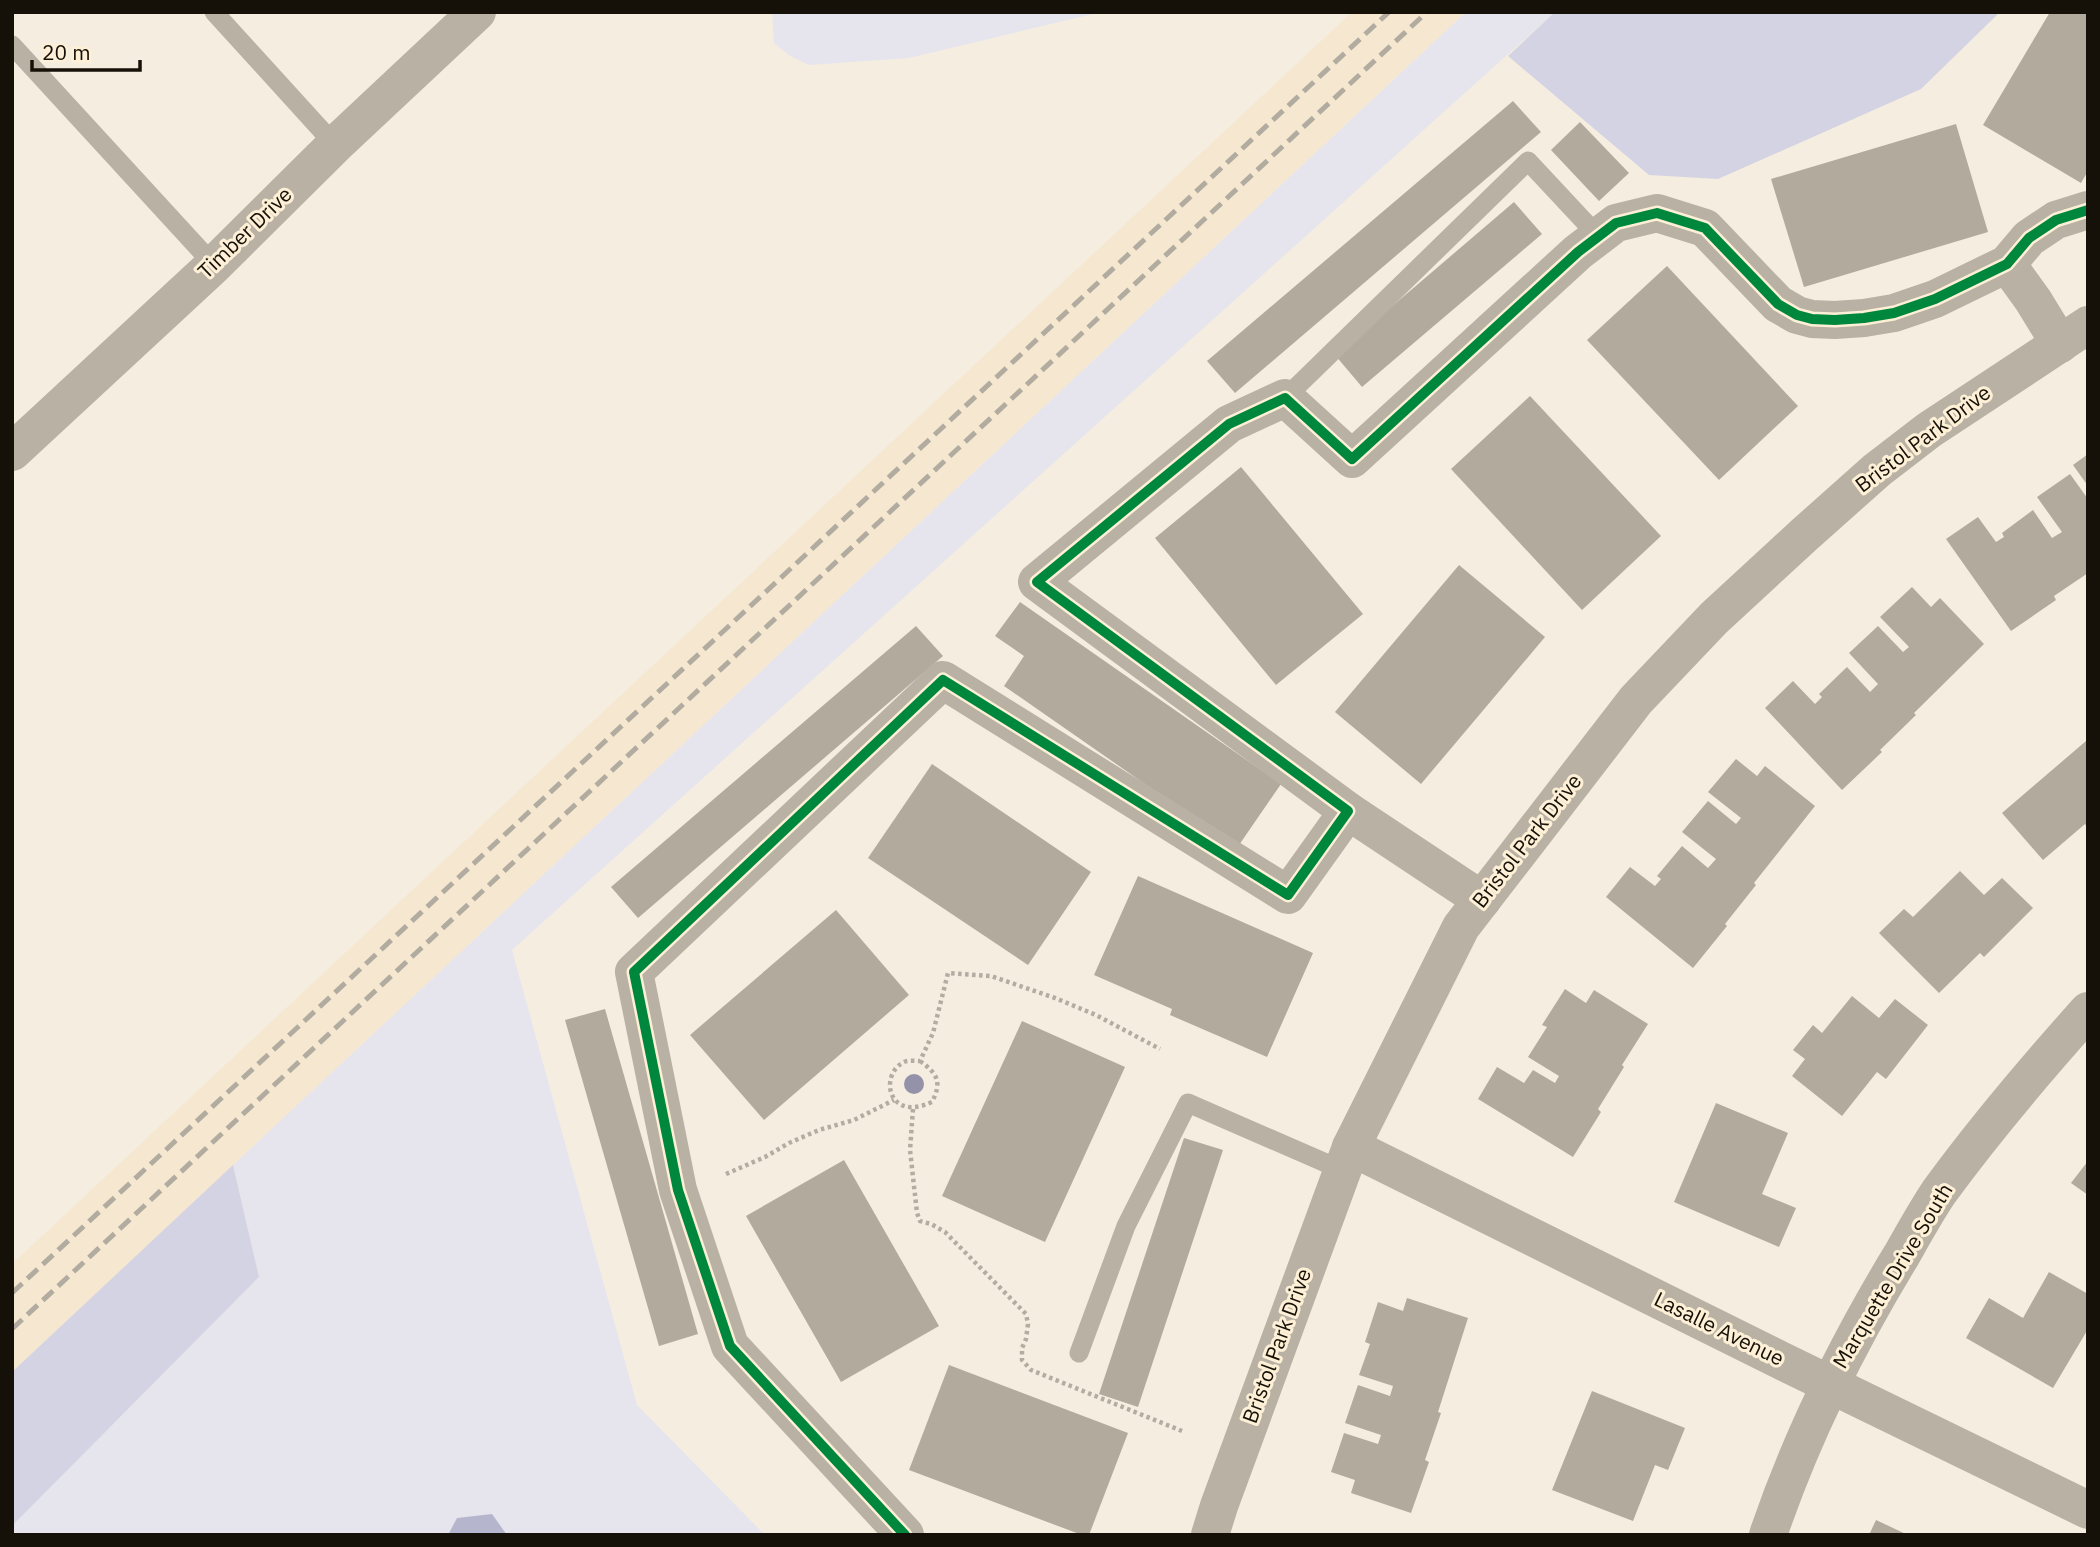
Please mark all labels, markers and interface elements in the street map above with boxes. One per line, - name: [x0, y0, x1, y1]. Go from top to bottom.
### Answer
- scale bar: [32, 28, 140, 72]
- text: 20 m: [42, 38, 91, 66]
- street label: Timber Drive: [191, 180, 297, 284]
- street label: Bristol Park Drive: [1849, 378, 1996, 498]
- street label: Bristol Park Drive: [1465, 768, 1587, 913]
- street label: Marquette Drive South: [1826, 1178, 1959, 1373]
- street label: Bristol Park Drive: [1235, 1264, 1317, 1427]
- street label: Lasalle Avenue: [1650, 1285, 1789, 1372]

